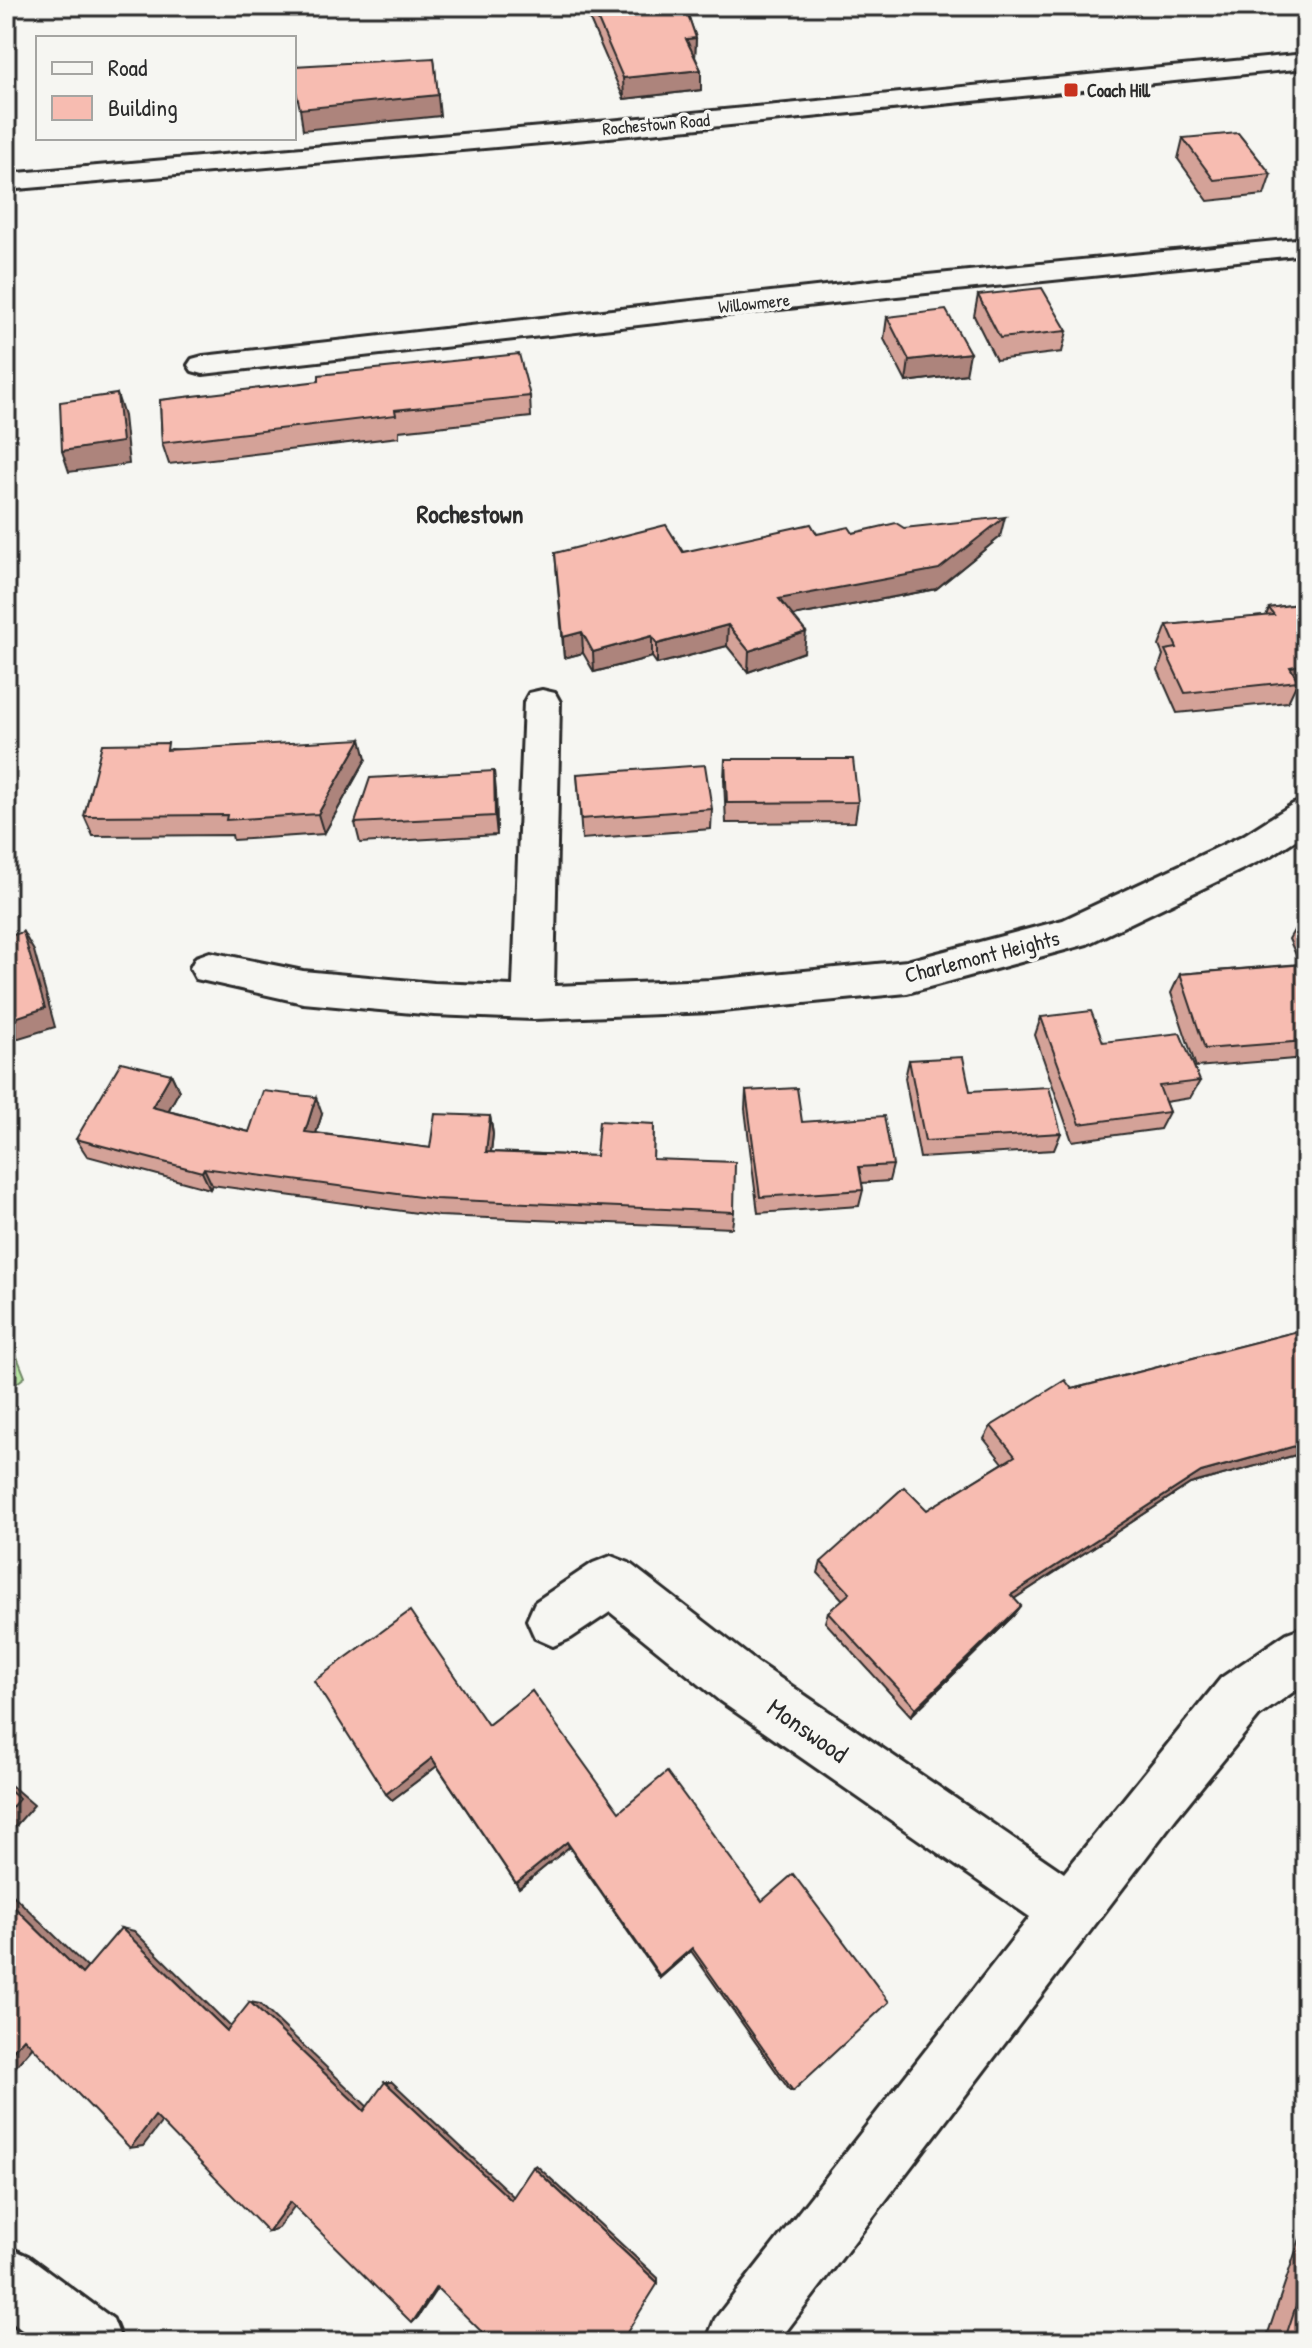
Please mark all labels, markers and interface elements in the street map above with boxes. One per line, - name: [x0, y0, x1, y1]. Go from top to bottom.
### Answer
- legend: [36, 36, 296, 140]
- text: Road: [108, 51, 147, 83]
- place label: Coach Hill: [1087, 78, 1151, 103]
- marker: Coach Hill: [1062, 81, 1080, 99]
- text: Building: [108, 91, 178, 123]
- street label: Rochestown Road: [601, 107, 711, 141]
- street label: Willowmere: [717, 287, 791, 319]
- district label: Rochestown: [417, 496, 523, 531]
- street label: Charlemont Heights: [901, 922, 1063, 990]
- street label: Monswood: [761, 1690, 855, 1770]

